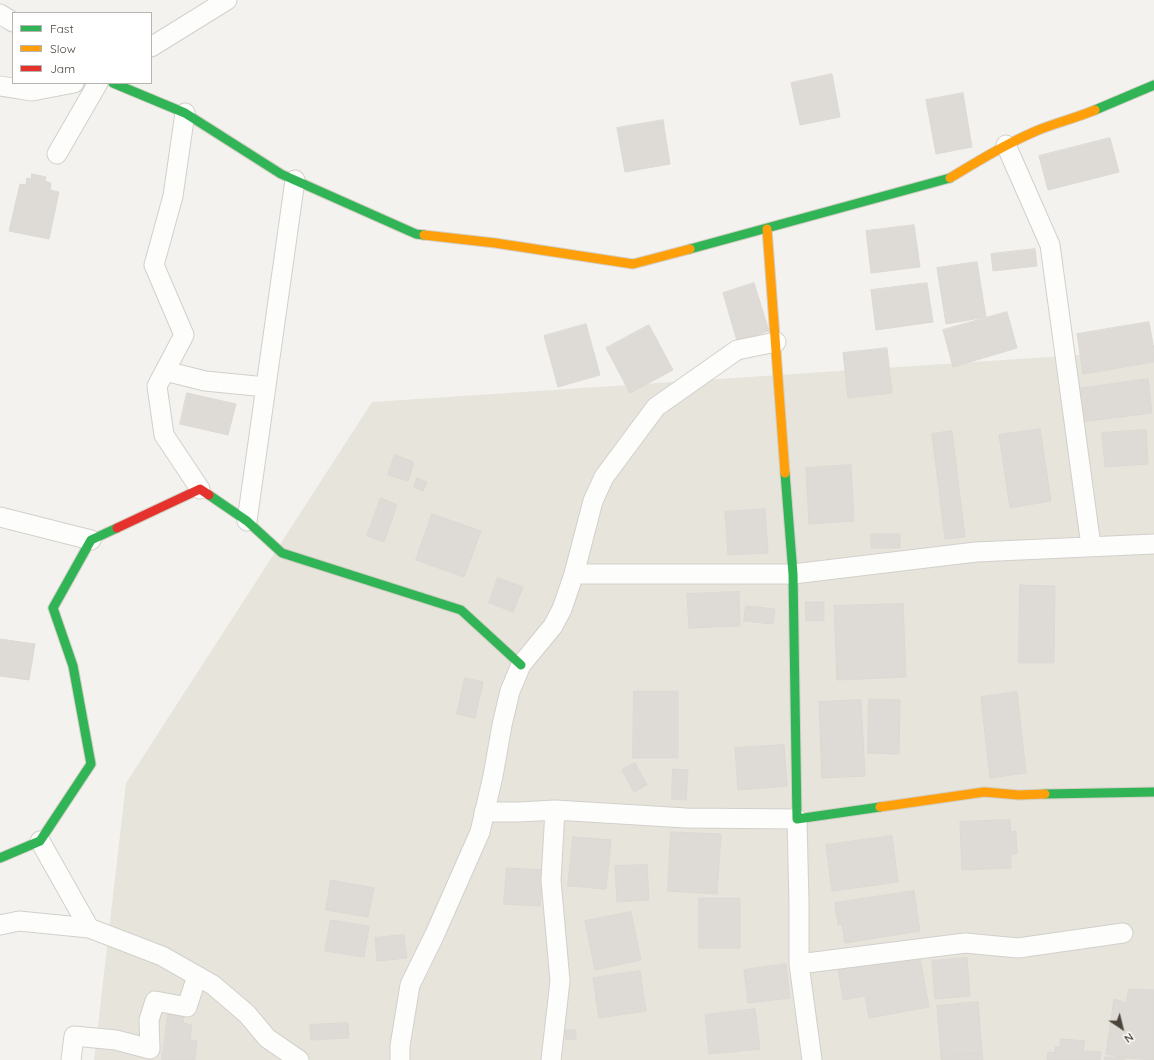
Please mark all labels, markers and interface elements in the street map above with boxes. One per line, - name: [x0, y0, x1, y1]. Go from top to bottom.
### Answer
- legend: [12, 12, 152, 84]
- text: Fast: [50, 21, 74, 36]
- text: Slow: [50, 41, 76, 56]
- text: Jam: [50, 61, 75, 76]
- north arrow: [1102, 1008, 1142, 1048]
- text: N: [1122, 1030, 1136, 1046]

